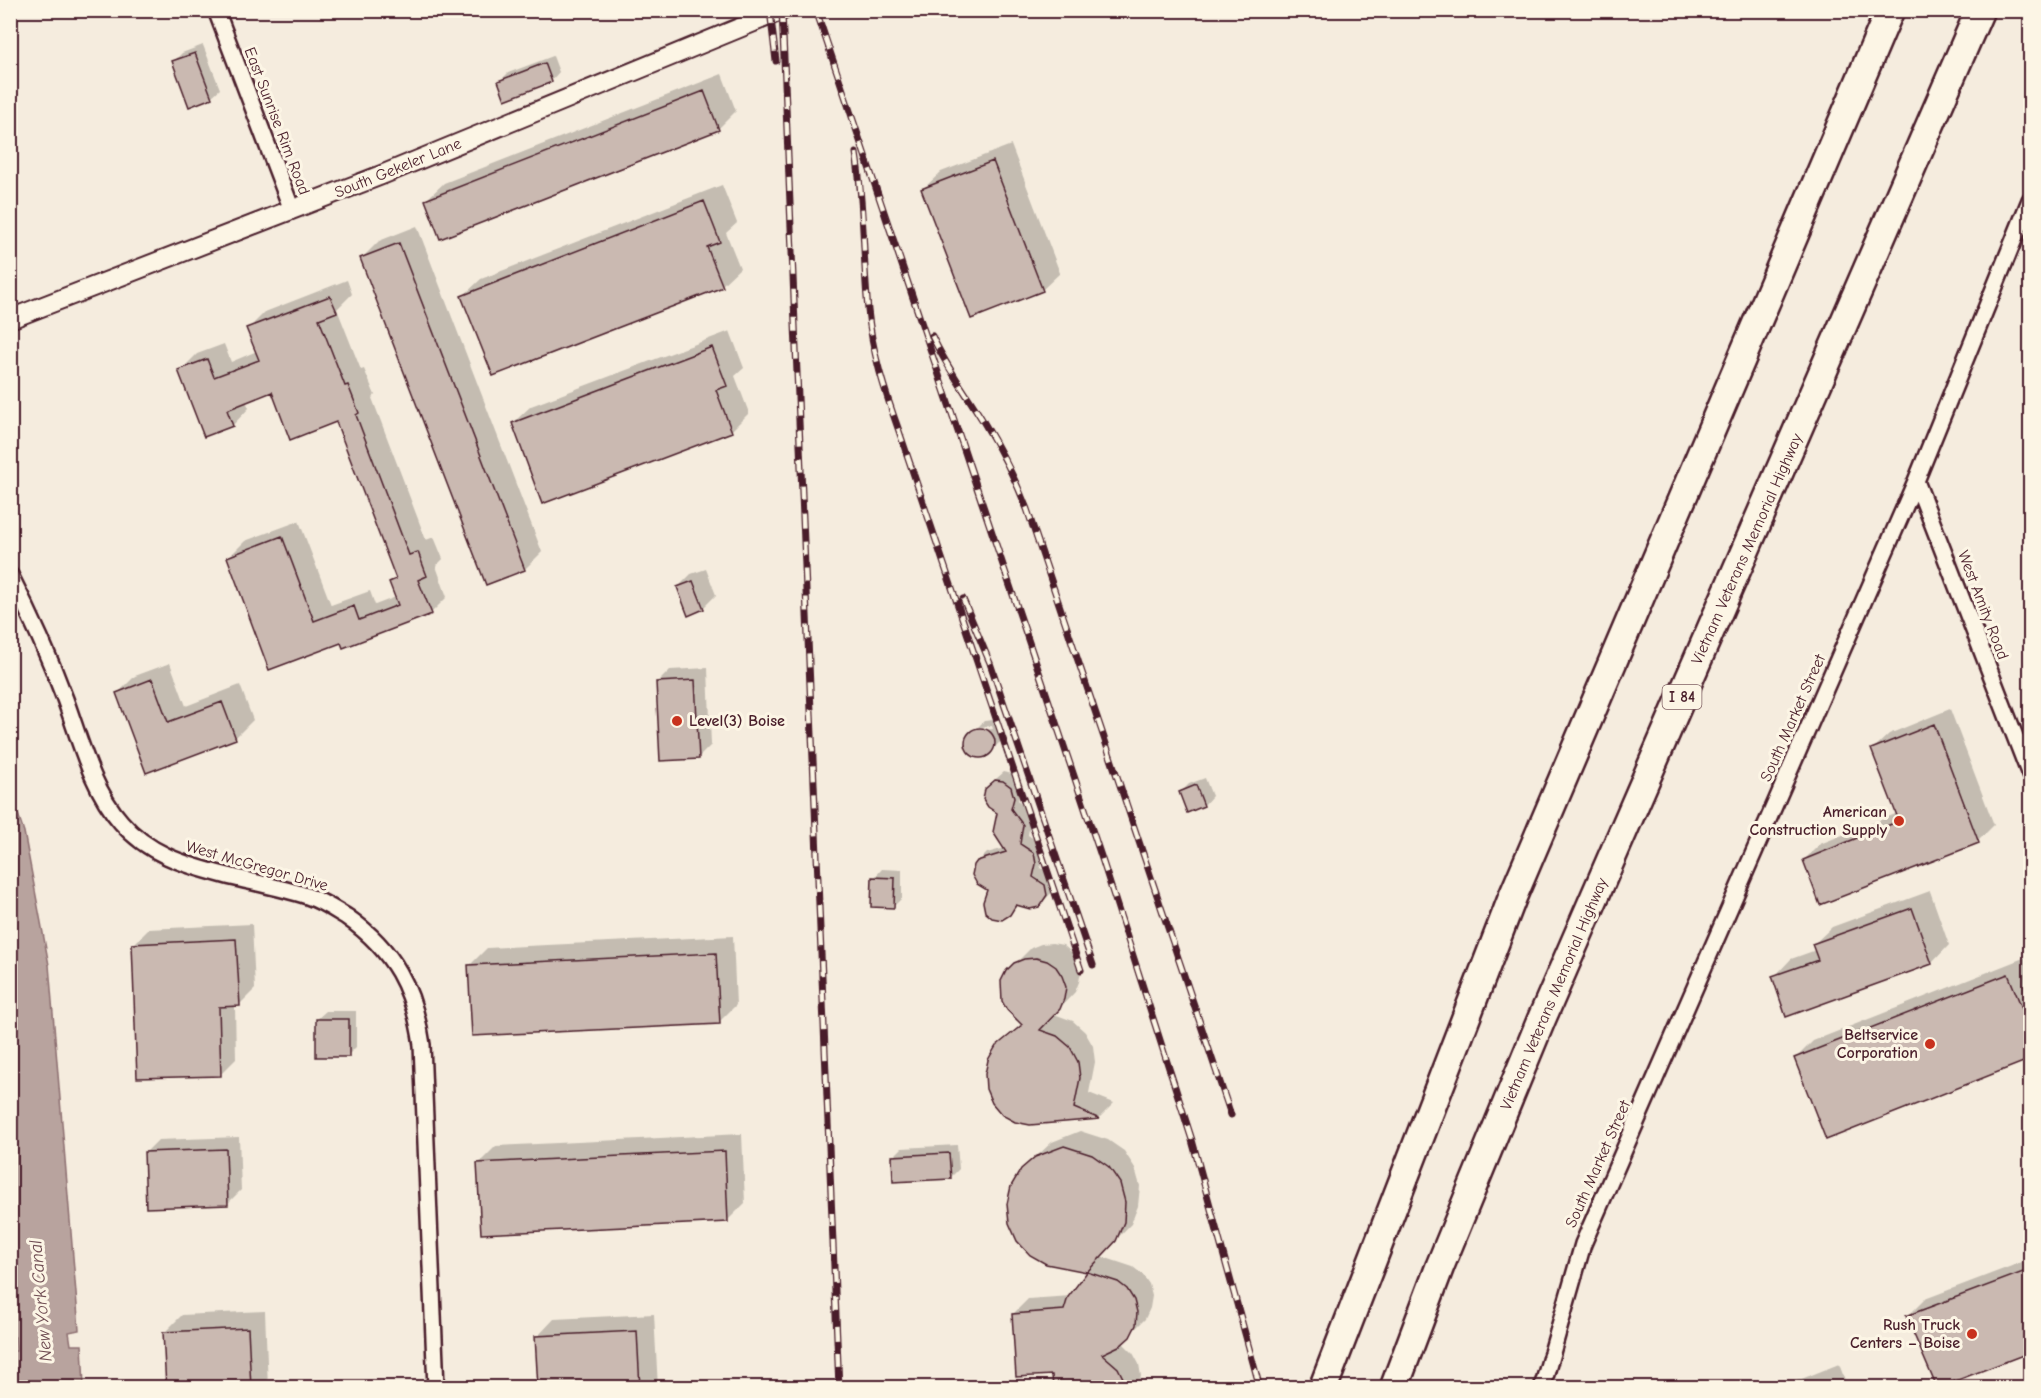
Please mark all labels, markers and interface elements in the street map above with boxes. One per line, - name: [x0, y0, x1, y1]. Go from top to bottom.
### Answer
- street label: East Sunrise Rim Road: [241, 45, 313, 197]
- street label: South Gekeler Lane: [332, 134, 464, 202]
- street label: Vietnam Veterans Memorial Highway: [1688, 430, 1807, 667]
- street label: West Amity Road: [1954, 548, 2012, 662]
- street label: South Market Street: [1757, 651, 1829, 784]
- road number: I 84: [1662, 685, 1702, 709]
- place label: Level(3) Boise: [689, 712, 785, 730]
- marker: Level(3) Boise: [670, 714, 684, 728]
- place label: American Construction Supply: [1750, 803, 1888, 839]
- marker: American Construction Supply: [1892, 814, 1906, 828]
- street label: West McGregor Drive: [184, 837, 330, 895]
- street label: Vietnam Veterans Memorial Highway: [1497, 874, 1612, 1113]
- place label: Beltservice Corporation: [1837, 1026, 1918, 1062]
- marker: Beltservice Corporation: [1923, 1037, 1937, 1051]
- street label: South Market Street: [1562, 1097, 1634, 1230]
- water label: New York Canal: [25, 1238, 57, 1363]
- place label: Rush Truck Centers – Boise: [1850, 1316, 1960, 1352]
- marker: Rush Truck Centers – Boise: [1965, 1327, 1979, 1341]

